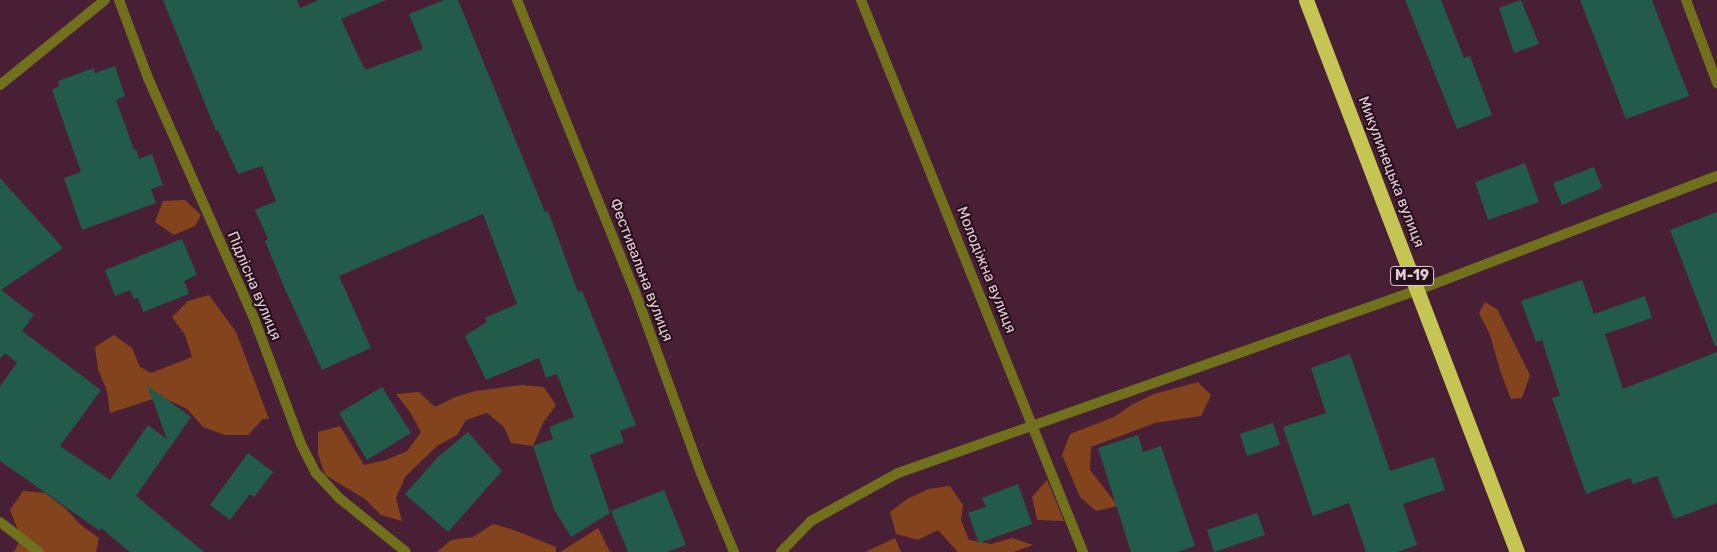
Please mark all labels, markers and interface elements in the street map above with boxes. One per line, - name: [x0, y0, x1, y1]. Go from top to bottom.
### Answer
- street label: Микулинецька вулиця: [1354, 94, 1428, 250]
- street label: Фестивальна вулиця: [605, 196, 677, 344]
- street label: Молодіжна вулиця: [952, 204, 1020, 336]
- street label: Підлісна вулиця: [223, 229, 285, 343]
- road number: М-19: [1390, 264, 1434, 288]

